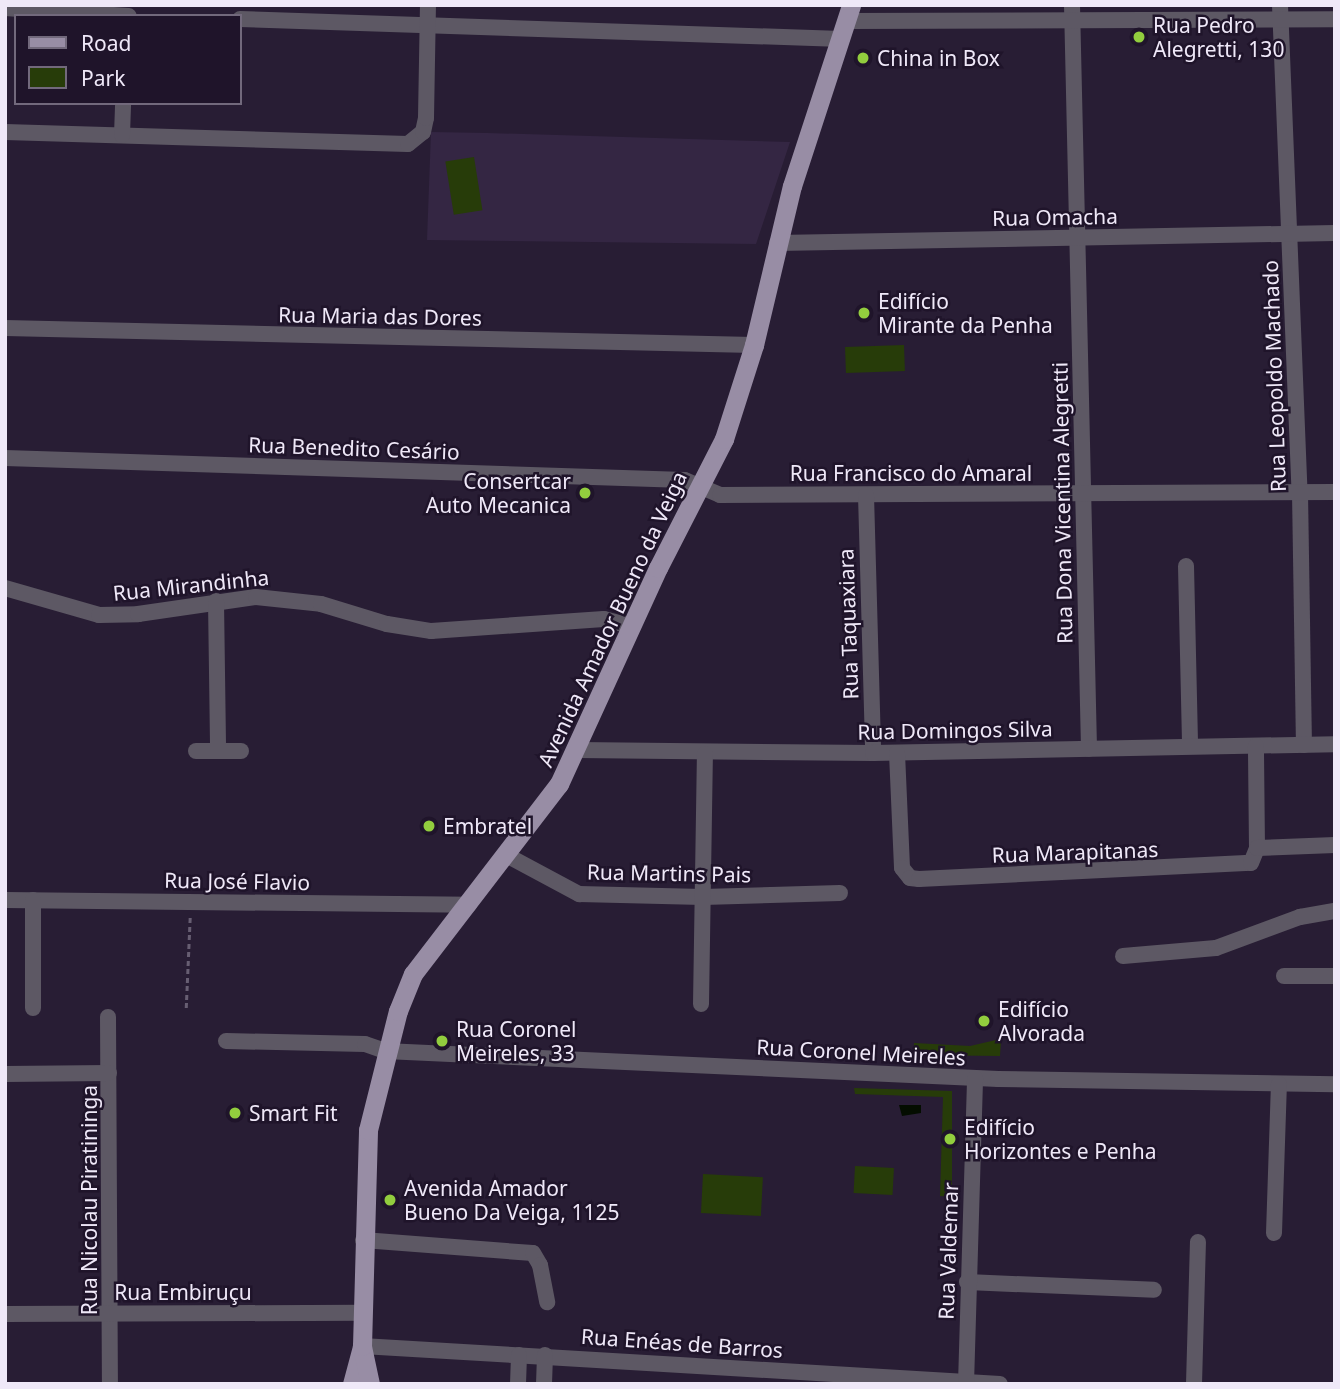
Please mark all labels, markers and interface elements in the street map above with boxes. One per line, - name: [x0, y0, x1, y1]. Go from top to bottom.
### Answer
- place label: Rua Pedro Alegretti, 130: [1153, 12, 1284, 62]
- legend: [14, 14, 242, 105]
- text: Road: [81, 29, 131, 57]
- marker: Rua Pedro Alegretti, 130: [1131, 29, 1147, 45]
- place label: China in Box: [877, 45, 1000, 71]
- marker: China in Box: [855, 50, 871, 66]
- text: Park: [81, 64, 125, 92]
- street label: Rua Omacha: [992, 203, 1118, 231]
- street label: Rua Leopoldo Machado: [1257, 260, 1291, 492]
- place label: Edifício Mirante da Penha: [878, 288, 1053, 338]
- street label: Rua Maria das Dores: [278, 302, 482, 330]
- marker: Edifício Mirante da Penha: [856, 305, 872, 321]
- street label: Rua Dona Vicentina Alegretti: [1047, 362, 1077, 644]
- street label: Rua Benedito Cesário: [248, 432, 460, 464]
- street label: Rua Francisco do Amaral: [790, 460, 1032, 486]
- street label: Avenida Amador Bueno da Veiga: [532, 467, 692, 771]
- place label: Consertcar Auto Mecanica: [426, 468, 571, 518]
- marker: Consertcar Auto Mecanica: [577, 485, 593, 501]
- street label: Rua Taquaxiara: [833, 548, 863, 700]
- street label: Rua Mirandinha: [112, 564, 270, 606]
- street label: Rua Domingos Silva: [857, 716, 1053, 744]
- place label: Embratel: [443, 813, 532, 839]
- marker: Embratel: [421, 818, 437, 834]
- street label: Rua Marapitanas: [991, 836, 1159, 868]
- street label: Rua Martins Pais: [587, 859, 751, 887]
- street label: Rua José Flavio: [164, 867, 310, 895]
- place label: Edifício Alvorada: [998, 996, 1085, 1046]
- marker: Edifício Alvorada: [976, 1013, 992, 1029]
- place label: Rua Coronel Meireles, 33: [456, 1016, 576, 1066]
- marker: Rua Coronel Meireles, 33: [434, 1033, 450, 1049]
- street label: Rua Coronel Meireles: [756, 1034, 966, 1070]
- street label: Rua Nicolau Piratininga: [76, 1085, 102, 1315]
- place label: Smart Fit: [249, 1100, 338, 1126]
- marker: Smart Fit: [227, 1105, 243, 1121]
- place label: Edifício Horizontes e Penha: [964, 1114, 1156, 1164]
- marker: Edifício Horizontes e Penha: [942, 1131, 958, 1147]
- place label: Avenida Amador Bueno Da Veiga, 1125: [404, 1175, 619, 1225]
- street label: Rua Valdemar: [933, 1182, 963, 1320]
- marker: Avenida Amador Bueno Da Veiga, 1125: [382, 1192, 398, 1208]
- street label: Rua Embiruçu: [114, 1279, 252, 1305]
- street label: Rua Enéas de Barros: [580, 1323, 784, 1363]

